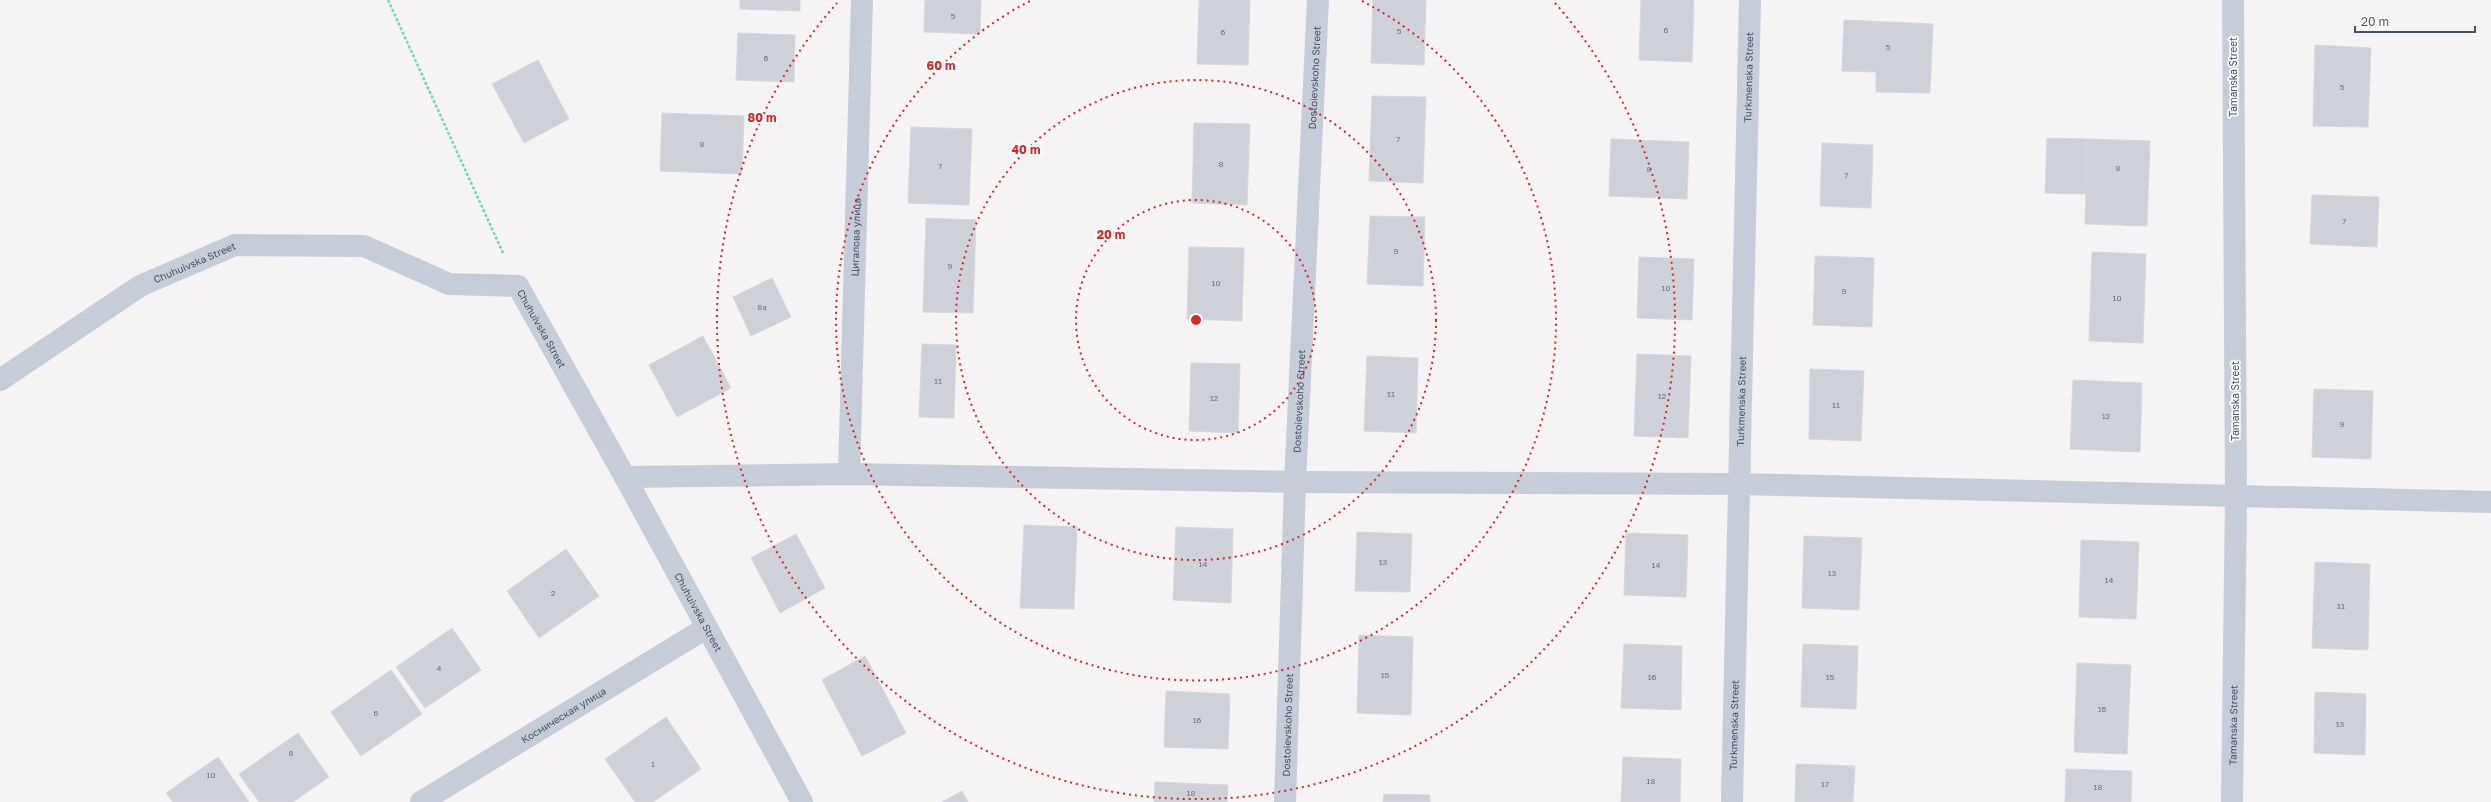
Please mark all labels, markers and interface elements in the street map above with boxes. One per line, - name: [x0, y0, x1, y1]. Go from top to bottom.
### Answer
- scale bar: [2355, 8, 2475, 34]
- house number: 5: [951, 11, 956, 21]
- text: 20 m: [2361, 14, 2389, 29]
- house number: 6: [1664, 25, 1669, 35]
- street label: Dostoievskoho Street: [1306, 26, 1323, 129]
- house number: 5: [1397, 26, 1402, 36]
- house number: 6: [1221, 27, 1226, 37]
- street label: Turkmenska Street: [1741, 32, 1755, 123]
- street label: Tamanska Street: [2227, 37, 2239, 117]
- house number: 5: [1886, 42, 1891, 52]
- house number: 6: [764, 53, 769, 63]
- text: 60 m: [927, 58, 955, 73]
- house number: 5: [2340, 82, 2345, 92]
- text: 80 m: [748, 110, 776, 125]
- house number: 7: [1396, 134, 1400, 144]
- house number: 8: [700, 139, 705, 149]
- text: 40 m: [1012, 142, 1040, 157]
- house number: 8: [1219, 159, 1224, 169]
- house number: 7: [938, 161, 942, 171]
- house number: 8: [2116, 163, 2121, 173]
- house number: 8: [1647, 164, 1652, 174]
- house number: 7: [1844, 170, 1848, 180]
- street label: Цигалова улица: [848, 198, 863, 277]
- house number: 7: [2342, 216, 2346, 226]
- text: 20 m: [1097, 227, 1125, 242]
- street label: Chuhuivska Street: [152, 239, 237, 285]
- house number: 9: [1394, 246, 1399, 256]
- house number: 9: [948, 261, 953, 271]
- house number: 10: [1212, 278, 1220, 288]
- house number: 10: [1662, 283, 1670, 293]
- house number: 9: [1842, 286, 1847, 296]
- street label: Chuhuivska Street: [515, 287, 569, 370]
- house number: 10: [2113, 293, 2121, 303]
- house number: 8а: [757, 302, 767, 312]
- centre of rings: [1189, 313, 1203, 327]
- street label: Dostoievskoho Street: [1290, 349, 1307, 453]
- street label: Turkmenska Street: [1734, 356, 1748, 446]
- street label: Tamanska Street: [2229, 361, 2241, 441]
- house number: 11: [934, 376, 942, 386]
- house number: 11: [1387, 389, 1395, 399]
- house number: 12: [1658, 391, 1667, 401]
- house number: 12: [1210, 393, 1219, 403]
- house number: 11: [1832, 400, 1840, 410]
- house number: 12: [2102, 411, 2111, 421]
- house number: 9: [2340, 419, 2345, 429]
- house number: 13: [1379, 557, 1388, 567]
- house number: 14: [1199, 559, 1207, 569]
- house number: 14: [1652, 560, 1660, 570]
- house number: 13: [1828, 568, 1837, 578]
- street label: Chuhuivska Street: [672, 570, 725, 654]
- house number: 14: [2105, 575, 2113, 585]
- house number: 2: [551, 588, 556, 598]
- house number: 11: [2337, 601, 2345, 611]
- house number: 4: [437, 663, 442, 673]
- house number: 15: [1381, 670, 1390, 680]
- house number: 16: [1648, 672, 1657, 682]
- house number: 15: [1826, 672, 1835, 682]
- street label: Dostoievskoho Street: [1280, 673, 1295, 777]
- street label: Turkmenska Street: [1727, 680, 1741, 770]
- street label: Космическая улица: [519, 685, 608, 745]
- street label: Tamanska Street: [2226, 685, 2240, 765]
- house number: 16: [2098, 704, 2107, 714]
- house number: 6: [374, 708, 379, 718]
- house number: 16: [1193, 715, 1202, 725]
- house number: 13: [2336, 719, 2345, 729]
- house number: 8: [289, 748, 294, 758]
- house number: 1: [651, 759, 655, 769]
- house number: 10: [207, 770, 215, 780]
- house number: 18: [1647, 776, 1655, 786]
- house number: 17: [1821, 779, 1829, 789]
- house number: 18: [2094, 782, 2102, 792]
- house number: 18: [1187, 788, 1195, 798]

